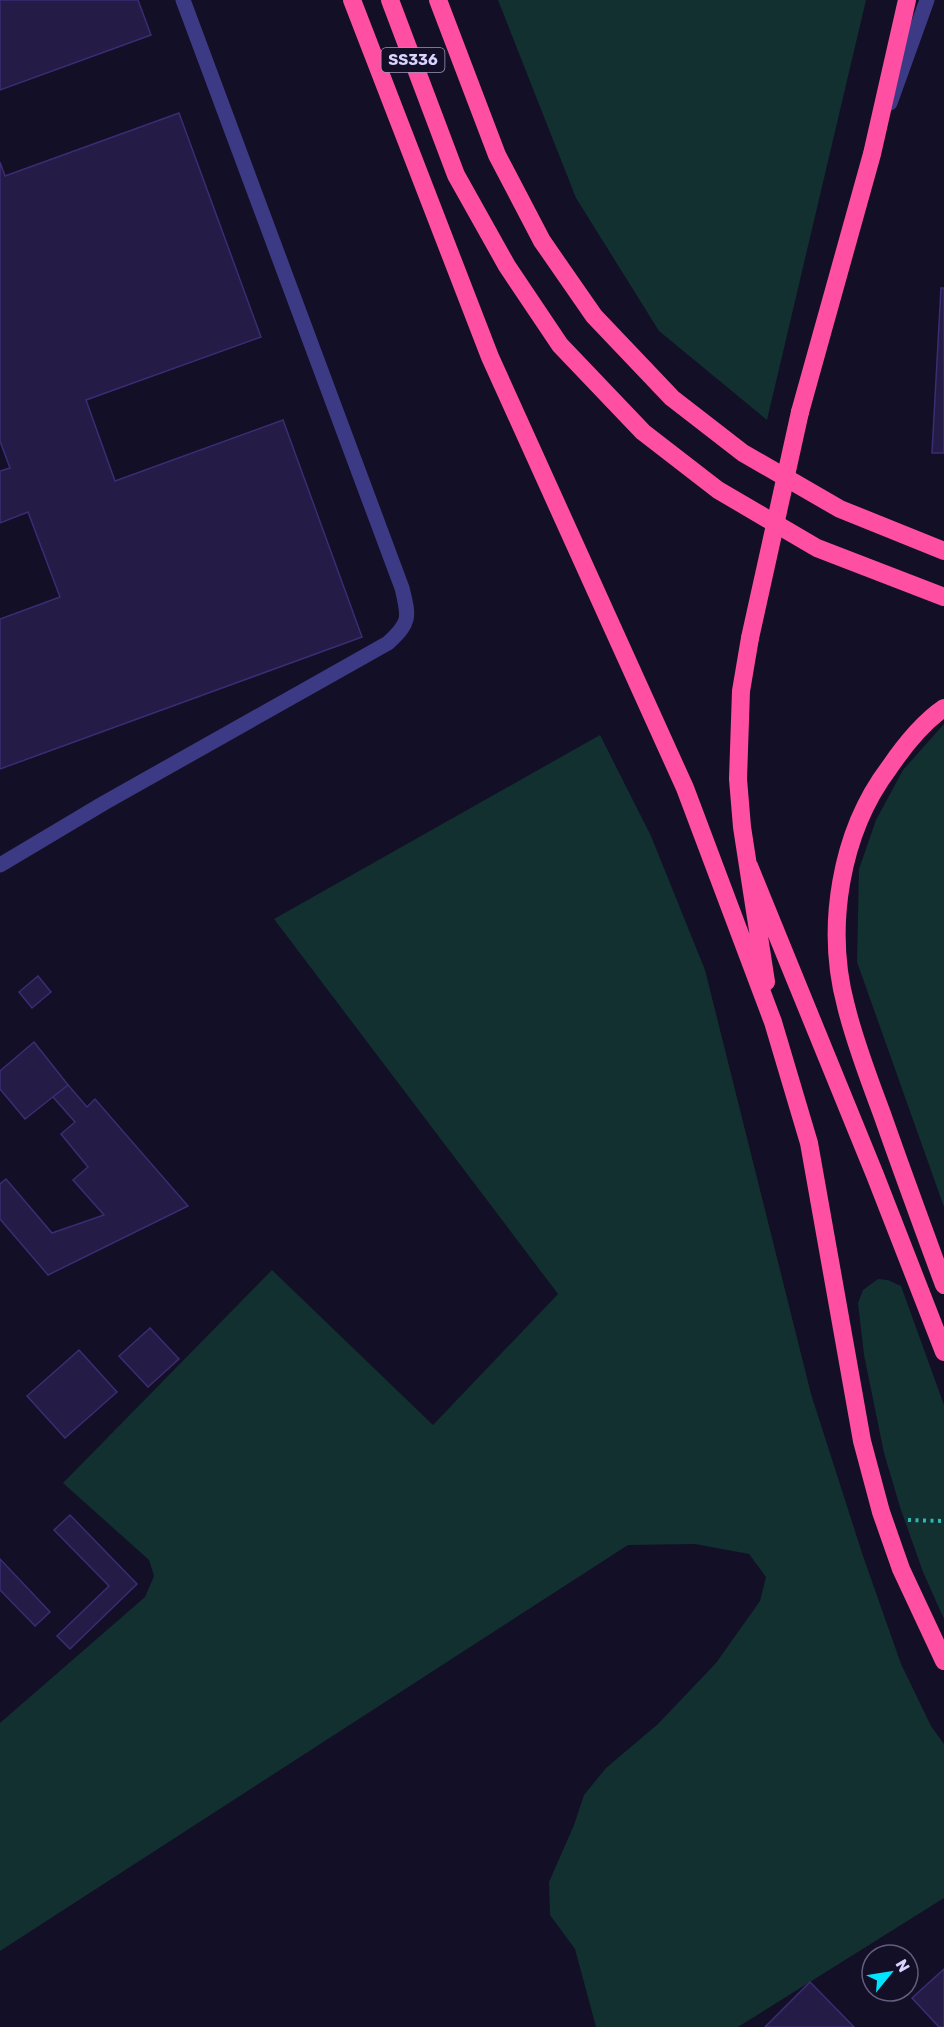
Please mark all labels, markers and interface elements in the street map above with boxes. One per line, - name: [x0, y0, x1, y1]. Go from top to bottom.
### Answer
- road number: SS336: [382, 48, 444, 72]
- north arrow: [860, 1943, 920, 2003]
- text: N: [891, 1956, 914, 1975]

